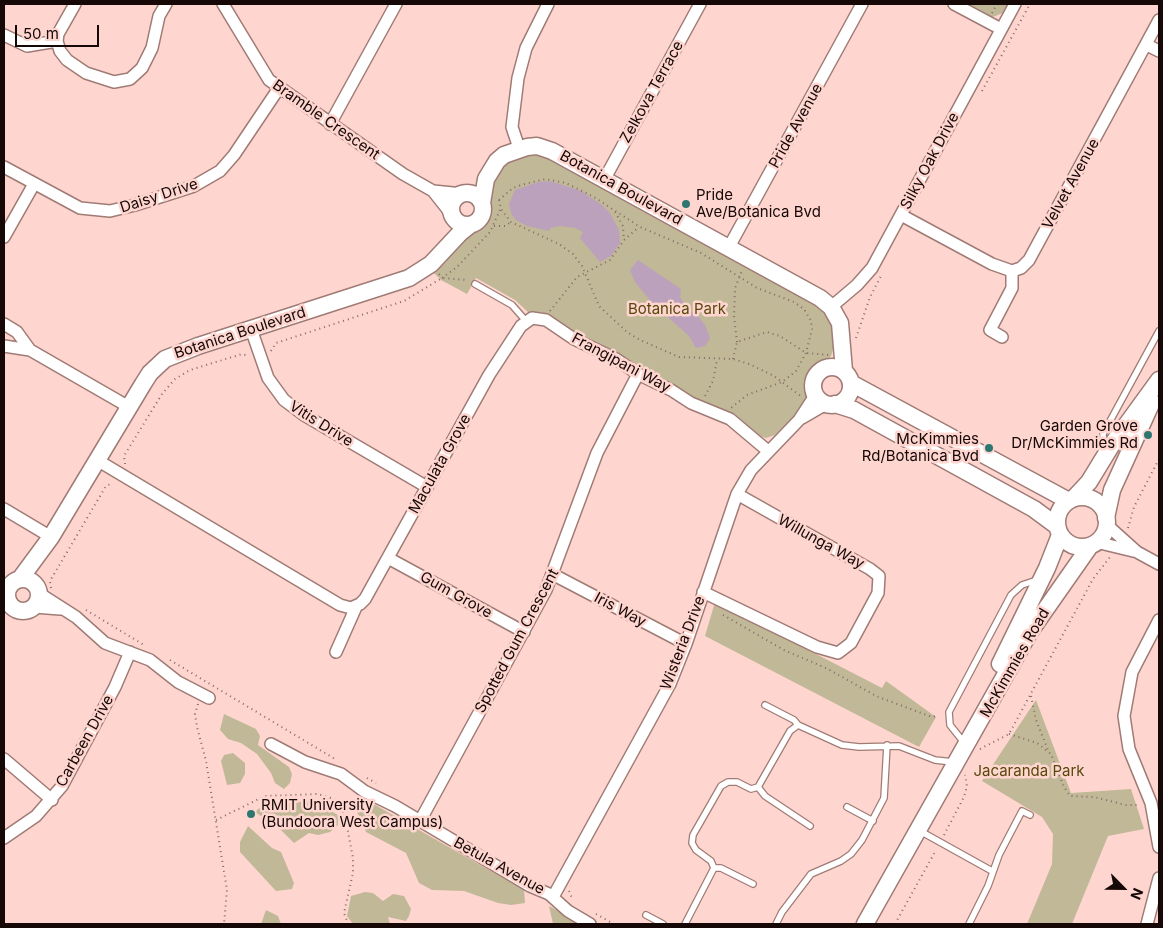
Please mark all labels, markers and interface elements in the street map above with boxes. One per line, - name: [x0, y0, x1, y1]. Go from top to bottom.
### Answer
- scale bar: [18, 15, 101, 47]
- text: 50 m: [23, 24, 59, 43]
- street label: Zelkova Terrace: [617, 38, 687, 146]
- street label: Bramble Crescent: [269, 76, 383, 164]
- street label: Pride Avenue: [765, 81, 827, 171]
- street label: Silky Oak Drive: [897, 109, 963, 213]
- street label: Velvet Avenue: [1039, 136, 1103, 232]
- street label: Botanica Boulevard: [557, 147, 685, 229]
- street label: Daisy Drive: [118, 175, 200, 217]
- place label: Pride Ave/Botanica Bvd: [696, 186, 821, 221]
- marker: Pride Ave/Botanica Bvd: [680, 198, 692, 210]
- park label: Botanica Park: [628, 300, 726, 318]
- street label: Botanica Boulevard: [172, 303, 308, 363]
- street label: Frangipani Way: [569, 329, 673, 397]
- street label: Vitis Drive: [286, 397, 356, 451]
- street label: Maculata Grove: [405, 411, 475, 517]
- place label: Garden Grove Dr/McKimmies Rd: [1011, 417, 1138, 452]
- marker: Garden Grove Dr/McKimmies Rd: [1142, 429, 1154, 441]
- place label: McKimmies Rd/Botanica Bvd: [862, 430, 979, 465]
- marker: McKimmies Rd/Botanica Bvd: [983, 442, 995, 454]
- street label: Willunga Way: [775, 511, 867, 573]
- street label: Spotted Gum Crescent: [471, 566, 563, 716]
- street label: Gum Grove: [417, 568, 495, 622]
- street label: Iris Way: [591, 589, 649, 631]
- street label: Wisteria Drive: [657, 593, 709, 693]
- street label: McKimmies Road: [976, 605, 1054, 721]
- street label: Carbeen Drive: [52, 692, 118, 790]
- park label: Jacaranda Park: [974, 762, 1084, 780]
- place label: RMIT University (Bundoora West Campus): [261, 796, 443, 831]
- marker: RMIT University (Bundoora West Campus): [245, 808, 257, 820]
- street label: Betula Avenue: [450, 834, 548, 898]
- north arrow: [1098, 863, 1148, 913]
- text: N: [1127, 886, 1147, 902]

